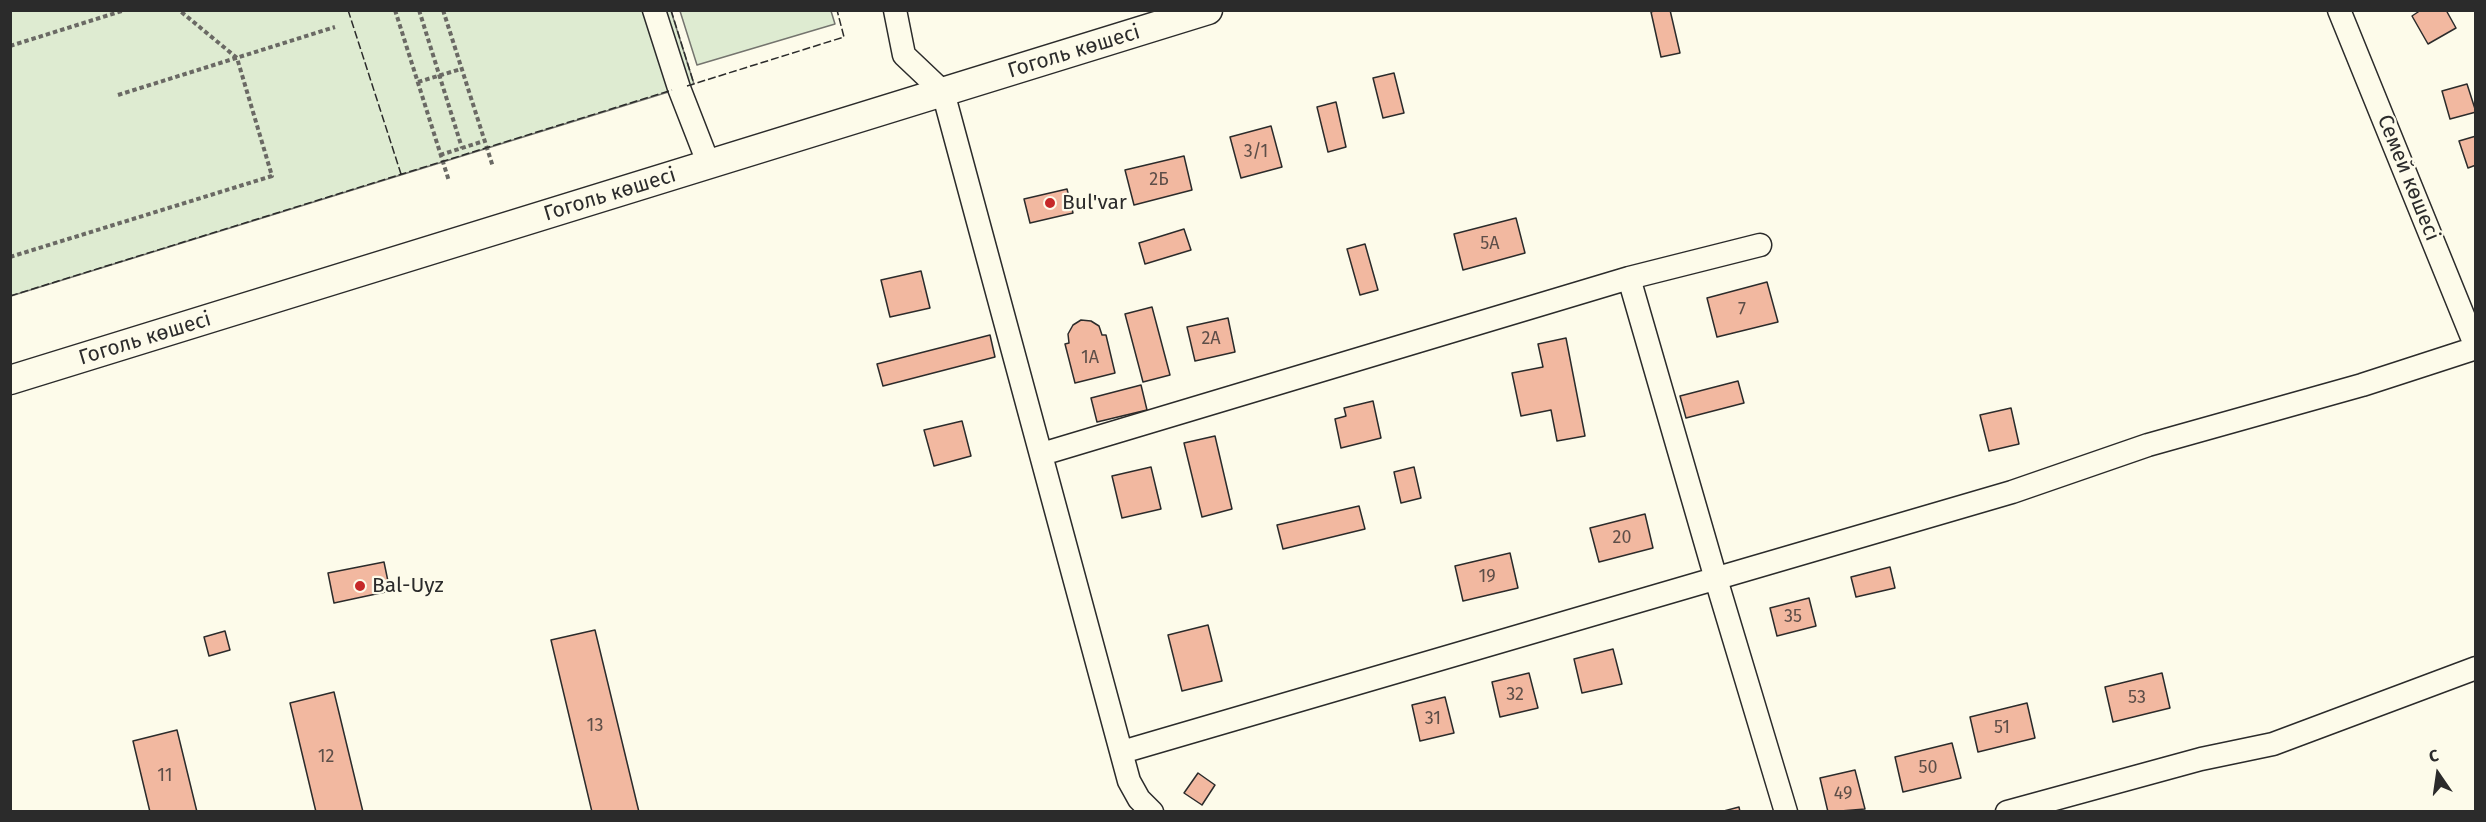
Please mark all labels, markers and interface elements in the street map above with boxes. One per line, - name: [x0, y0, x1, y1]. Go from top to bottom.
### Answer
- street label: Гоголь көшесі: [1005, 20, 1143, 84]
- street label: Семей көшесі: [2371, 111, 2445, 245]
- house number: 3/1: [1244, 141, 1268, 163]
- street label: Гоголь көшесі: [541, 163, 679, 227]
- house number: 2Б: [1149, 169, 1169, 191]
- place label: Bul'var: [1062, 190, 1127, 216]
- marker: Bul'var: [1043, 196, 1057, 210]
- house number: 5А: [1480, 233, 1500, 255]
- house number: 7: [1738, 299, 1746, 321]
- street label: Гоголь көшесі: [76, 307, 214, 371]
- house number: 2А: [1201, 328, 1221, 350]
- house number: 1А: [1081, 347, 1099, 369]
- house number: 20: [1613, 527, 1631, 549]
- house number: 19: [1478, 566, 1496, 588]
- place label: Bal-Uyz: [372, 573, 444, 599]
- marker: Bal-Uyz: [353, 579, 367, 593]
- house number: 35: [1784, 606, 1802, 628]
- house number: 32: [1506, 684, 1524, 706]
- house number: 53: [2128, 687, 2146, 709]
- house number: 31: [1425, 708, 1441, 730]
- house number: 13: [587, 715, 603, 737]
- house number: 51: [1994, 717, 2010, 739]
- north arrow: [2408, 744, 2468, 804]
- house number: 12: [318, 746, 334, 768]
- text: С: [2427, 746, 2440, 766]
- house number: 50: [1918, 757, 1938, 779]
- house number: 11: [157, 765, 173, 787]
- house number: 49: [1834, 783, 1852, 805]

